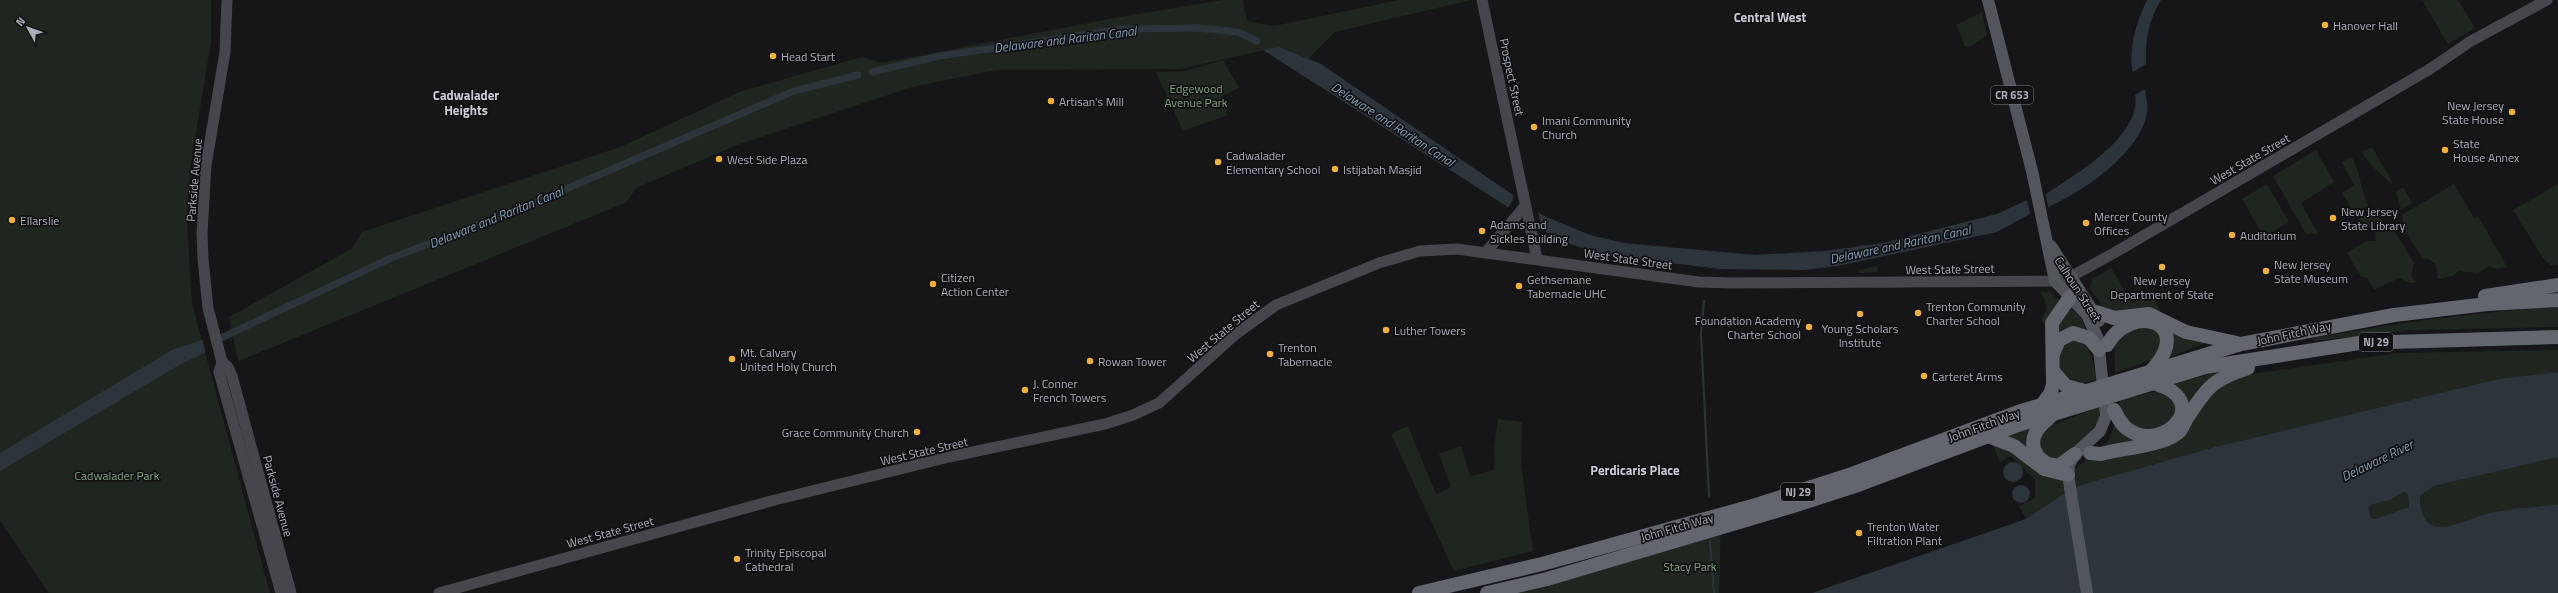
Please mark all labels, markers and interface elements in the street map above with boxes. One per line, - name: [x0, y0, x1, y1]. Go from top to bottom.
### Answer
- district label: Central West: [1734, 7, 1807, 27]
- north arrow: [8, 8, 48, 48]
- text: N: [12, 14, 29, 30]
- place label: Hanover Hall: [2333, 16, 2398, 35]
- water label: Delaware and Raritan Canal: [993, 20, 1140, 58]
- marker: Hanover Hall: [2320, 20, 2330, 30]
- street label: Prospect Street: [1495, 37, 1530, 118]
- place label: Head Start: [781, 47, 836, 66]
- marker: Head Start: [768, 51, 778, 61]
- water label: Delaware and Raritan Canal: [1327, 77, 1460, 173]
- park label: Edgewood Avenue Park: [1164, 79, 1228, 112]
- district label: Cadwalader Heights: [433, 85, 499, 120]
- road number: CR 653: [1991, 86, 2033, 104]
- place label: Artisan's Mill: [1059, 92, 1124, 111]
- marker: Artisan's Mill: [1046, 96, 1056, 106]
- place label: New Jersey State House: [2442, 96, 2504, 129]
- marker: New Jersey State House: [2507, 107, 2517, 117]
- place label: Imani Community Church: [1542, 111, 1631, 144]
- marker: Imani Community Church: [1529, 122, 1539, 132]
- street label: West State Street: [2207, 128, 2294, 190]
- place label: State House Annex: [2453, 134, 2520, 167]
- street label: Parkside Avenue: [181, 137, 207, 223]
- marker: State House Annex: [2440, 145, 2450, 155]
- place label: Cadwalader Elementary School: [1226, 146, 1320, 179]
- place label: West Side Plaza: [727, 150, 807, 169]
- marker: West Side Plaza: [714, 154, 724, 164]
- marker: Cadwalader Elementary School: [1213, 157, 1223, 167]
- place label: Istijabah Masjid: [1343, 160, 1422, 179]
- marker: Istijabah Masjid: [1330, 164, 1340, 174]
- water label: Delaware and Raritan Canal: [426, 180, 568, 253]
- place label: New Jersey State Library: [2341, 202, 2406, 235]
- place label: Mercer County Offices: [2094, 207, 2168, 240]
- place label: Ellarslie: [20, 211, 59, 230]
- marker: New Jersey State Library: [2328, 213, 2338, 223]
- marker: Ellarslie: [7, 215, 17, 225]
- place label: Adams and Sickles Building: [1490, 215, 1568, 248]
- marker: Mercer County Offices: [2081, 218, 2091, 228]
- water label: Delaware and Raritan Canal: [1828, 219, 1974, 269]
- marker: Adams and Sickles Building: [1477, 226, 1487, 236]
- place label: Auditorium: [2240, 226, 2296, 245]
- marker: Auditorium: [2227, 230, 2237, 240]
- street label: West State Street: [1582, 243, 1674, 275]
- street label: Calhoun Street: [2050, 253, 2107, 326]
- place label: New Jersey State Museum: [2274, 255, 2348, 288]
- street label: West State Street: [1905, 259, 1996, 279]
- marker: New Jersey Department of State: [2157, 262, 2167, 272]
- marker: New Jersey State Museum: [2261, 266, 2271, 276]
- place label: Citizen Action Center: [941, 268, 1009, 301]
- place label: Gethsemane Tabernacle UHC: [1527, 270, 1607, 303]
- place label: New Jersey Department of State: [2110, 271, 2214, 304]
- marker: Citizen Action Center: [928, 279, 938, 289]
- marker: Gethsemane Tabernacle UHC: [1514, 281, 1524, 291]
- street label: West State Street: [1183, 295, 1264, 367]
- place label: Trenton Community Charter School: [1926, 297, 2026, 330]
- marker: Trenton Community Charter School: [1913, 308, 1923, 318]
- marker: Young Scholars Institute: [1855, 309, 1865, 319]
- place label: Foundation Academy Charter School: [1695, 311, 1801, 344]
- street label: John Fitch Way: [2255, 316, 2333, 350]
- place label: Young Scholars Institute: [1822, 319, 1899, 352]
- place label: Luther Towers: [1394, 321, 1466, 340]
- marker: Foundation Academy Charter School: [1804, 322, 1814, 332]
- marker: Luther Towers: [1381, 325, 1391, 335]
- road number: NJ 29: [2359, 333, 2393, 351]
- place label: Trenton Tabernacle: [1278, 338, 1332, 371]
- place label: Mt. Calvary United Holy Church: [740, 343, 837, 376]
- marker: Trenton Tabernacle: [1265, 349, 1275, 359]
- place label: Rowan Tower: [1098, 352, 1167, 371]
- marker: Mt. Calvary United Holy Church: [727, 354, 737, 364]
- marker: Rowan Tower: [1085, 356, 1095, 366]
- place label: Carteret Arms: [1932, 367, 2003, 386]
- marker: Carteret Arms: [1919, 371, 1929, 381]
- place label: J. Conner French Towers: [1033, 374, 1107, 407]
- marker: J. Conner French Towers: [1020, 385, 1030, 395]
- street label: John Fitch Way: [1946, 403, 2023, 447]
- place label: Grace Community Church: [782, 423, 909, 442]
- marker: Grace Community Church: [912, 427, 922, 437]
- street label: West State Street: [878, 432, 970, 470]
- water label: Delaware River: [2338, 433, 2418, 486]
- street label: Parkside Avenue: [258, 453, 298, 539]
- district label: Perdicaris Place: [1590, 460, 1680, 480]
- park label: Cadwalader Park: [75, 466, 160, 485]
- road number: NJ 29: [1781, 483, 1815, 501]
- street label: John Fitch Way: [1638, 507, 1716, 546]
- street label: West State Street: [564, 511, 656, 553]
- place label: Trenton Water Filtration Plant: [1867, 517, 1943, 550]
- marker: Trenton Water Filtration Plant: [1854, 528, 1864, 538]
- place label: Trinity Episcopal Cathedral: [745, 543, 827, 576]
- marker: Trinity Episcopal Cathedral: [732, 554, 742, 564]
- park label: Stacy Park: [1663, 557, 1717, 576]

